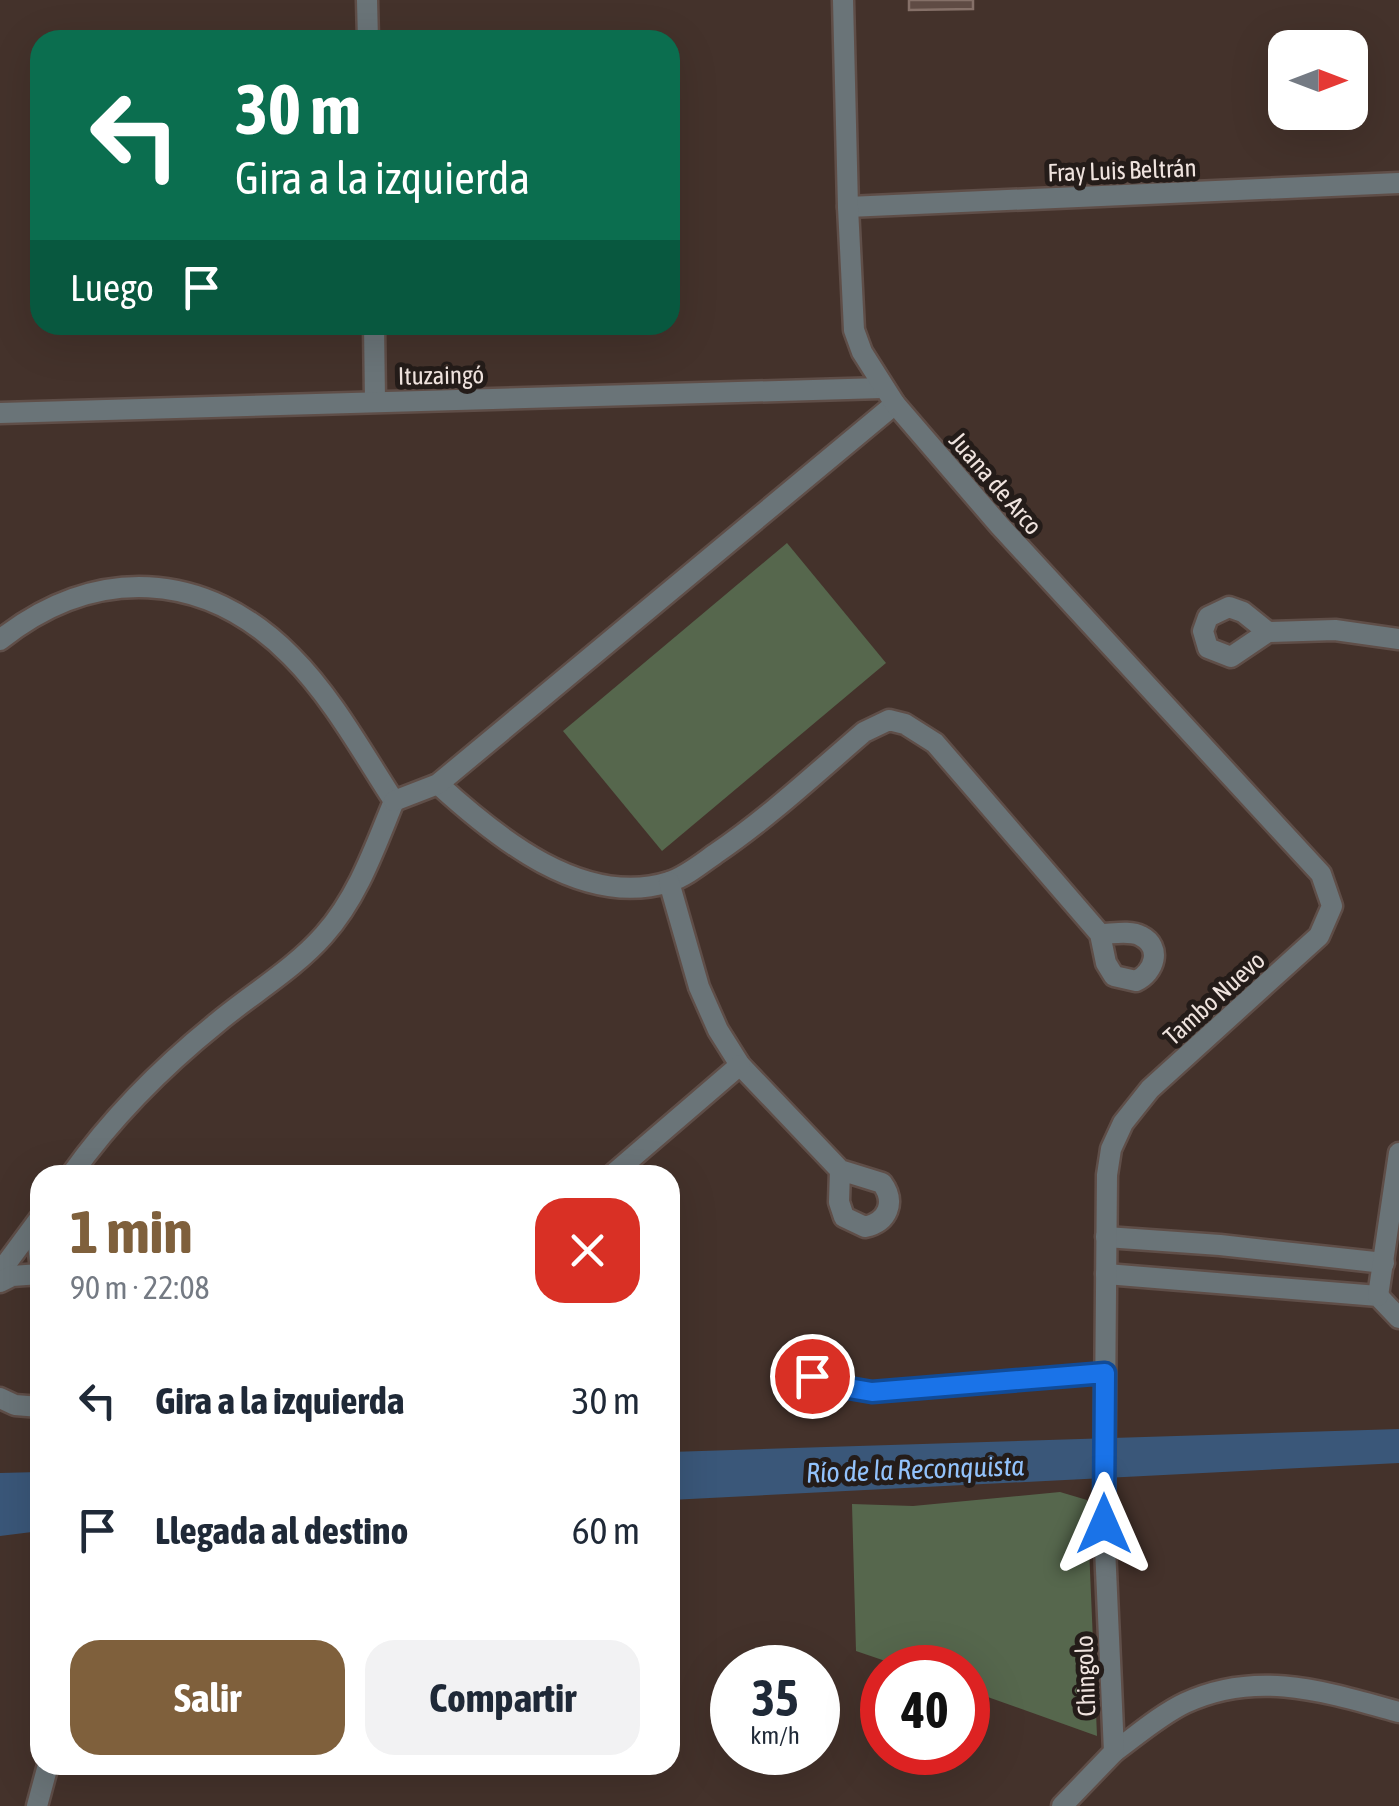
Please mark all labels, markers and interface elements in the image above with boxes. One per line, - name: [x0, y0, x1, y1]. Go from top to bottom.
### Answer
- north arrow: [1268, 30, 1368, 130]
- map controls: [1268, 30, 1368, 130]
- text: 30 m: [235, 69, 361, 149]
- icon: left: [70, 70, 200, 200]
- text: Gira a la izquierda: [235, 152, 530, 204]
- street label: Fray Luis Beltrán: [1047, 153, 1197, 187]
- icon: arrive: [174, 260, 229, 315]
- text: Luego: [70, 266, 154, 309]
- street label: Ituzaingó: [398, 360, 484, 390]
- street label: Juana de Arco: [944, 426, 1048, 540]
- street label: Tambo Nuevo: [1158, 946, 1270, 1050]
- text: 1 min: [70, 1197, 193, 1266]
- button: close: [535, 1198, 640, 1303]
- text: 90 m · 22:08: [70, 1269, 210, 1306]
- pin: [770, 1334, 855, 1419]
- icon: arrive: [785, 1349, 840, 1404]
- icon: left: [70, 1373, 125, 1428]
- text: Gira a la izquierda: [155, 1379, 404, 1422]
- text: 30 m: [572, 1379, 640, 1422]
- water label: Río de la Reconquista: [805, 1449, 1025, 1489]
- position arrow: [1052, 1472, 1156, 1576]
- icon: arrive: [70, 1503, 125, 1558]
- text: Llegada al destino: [155, 1509, 408, 1552]
- text: 60 m: [572, 1509, 640, 1552]
- street label: Chingolo: [1070, 1635, 1100, 1717]
- button: Salir: [70, 1640, 345, 1755]
- button: Compartir: [365, 1640, 640, 1755]
- speed limit sign: 40: [860, 1645, 990, 1775]
- text: 35: [751, 1669, 798, 1727]
- text: km/h: [750, 1721, 800, 1749]

